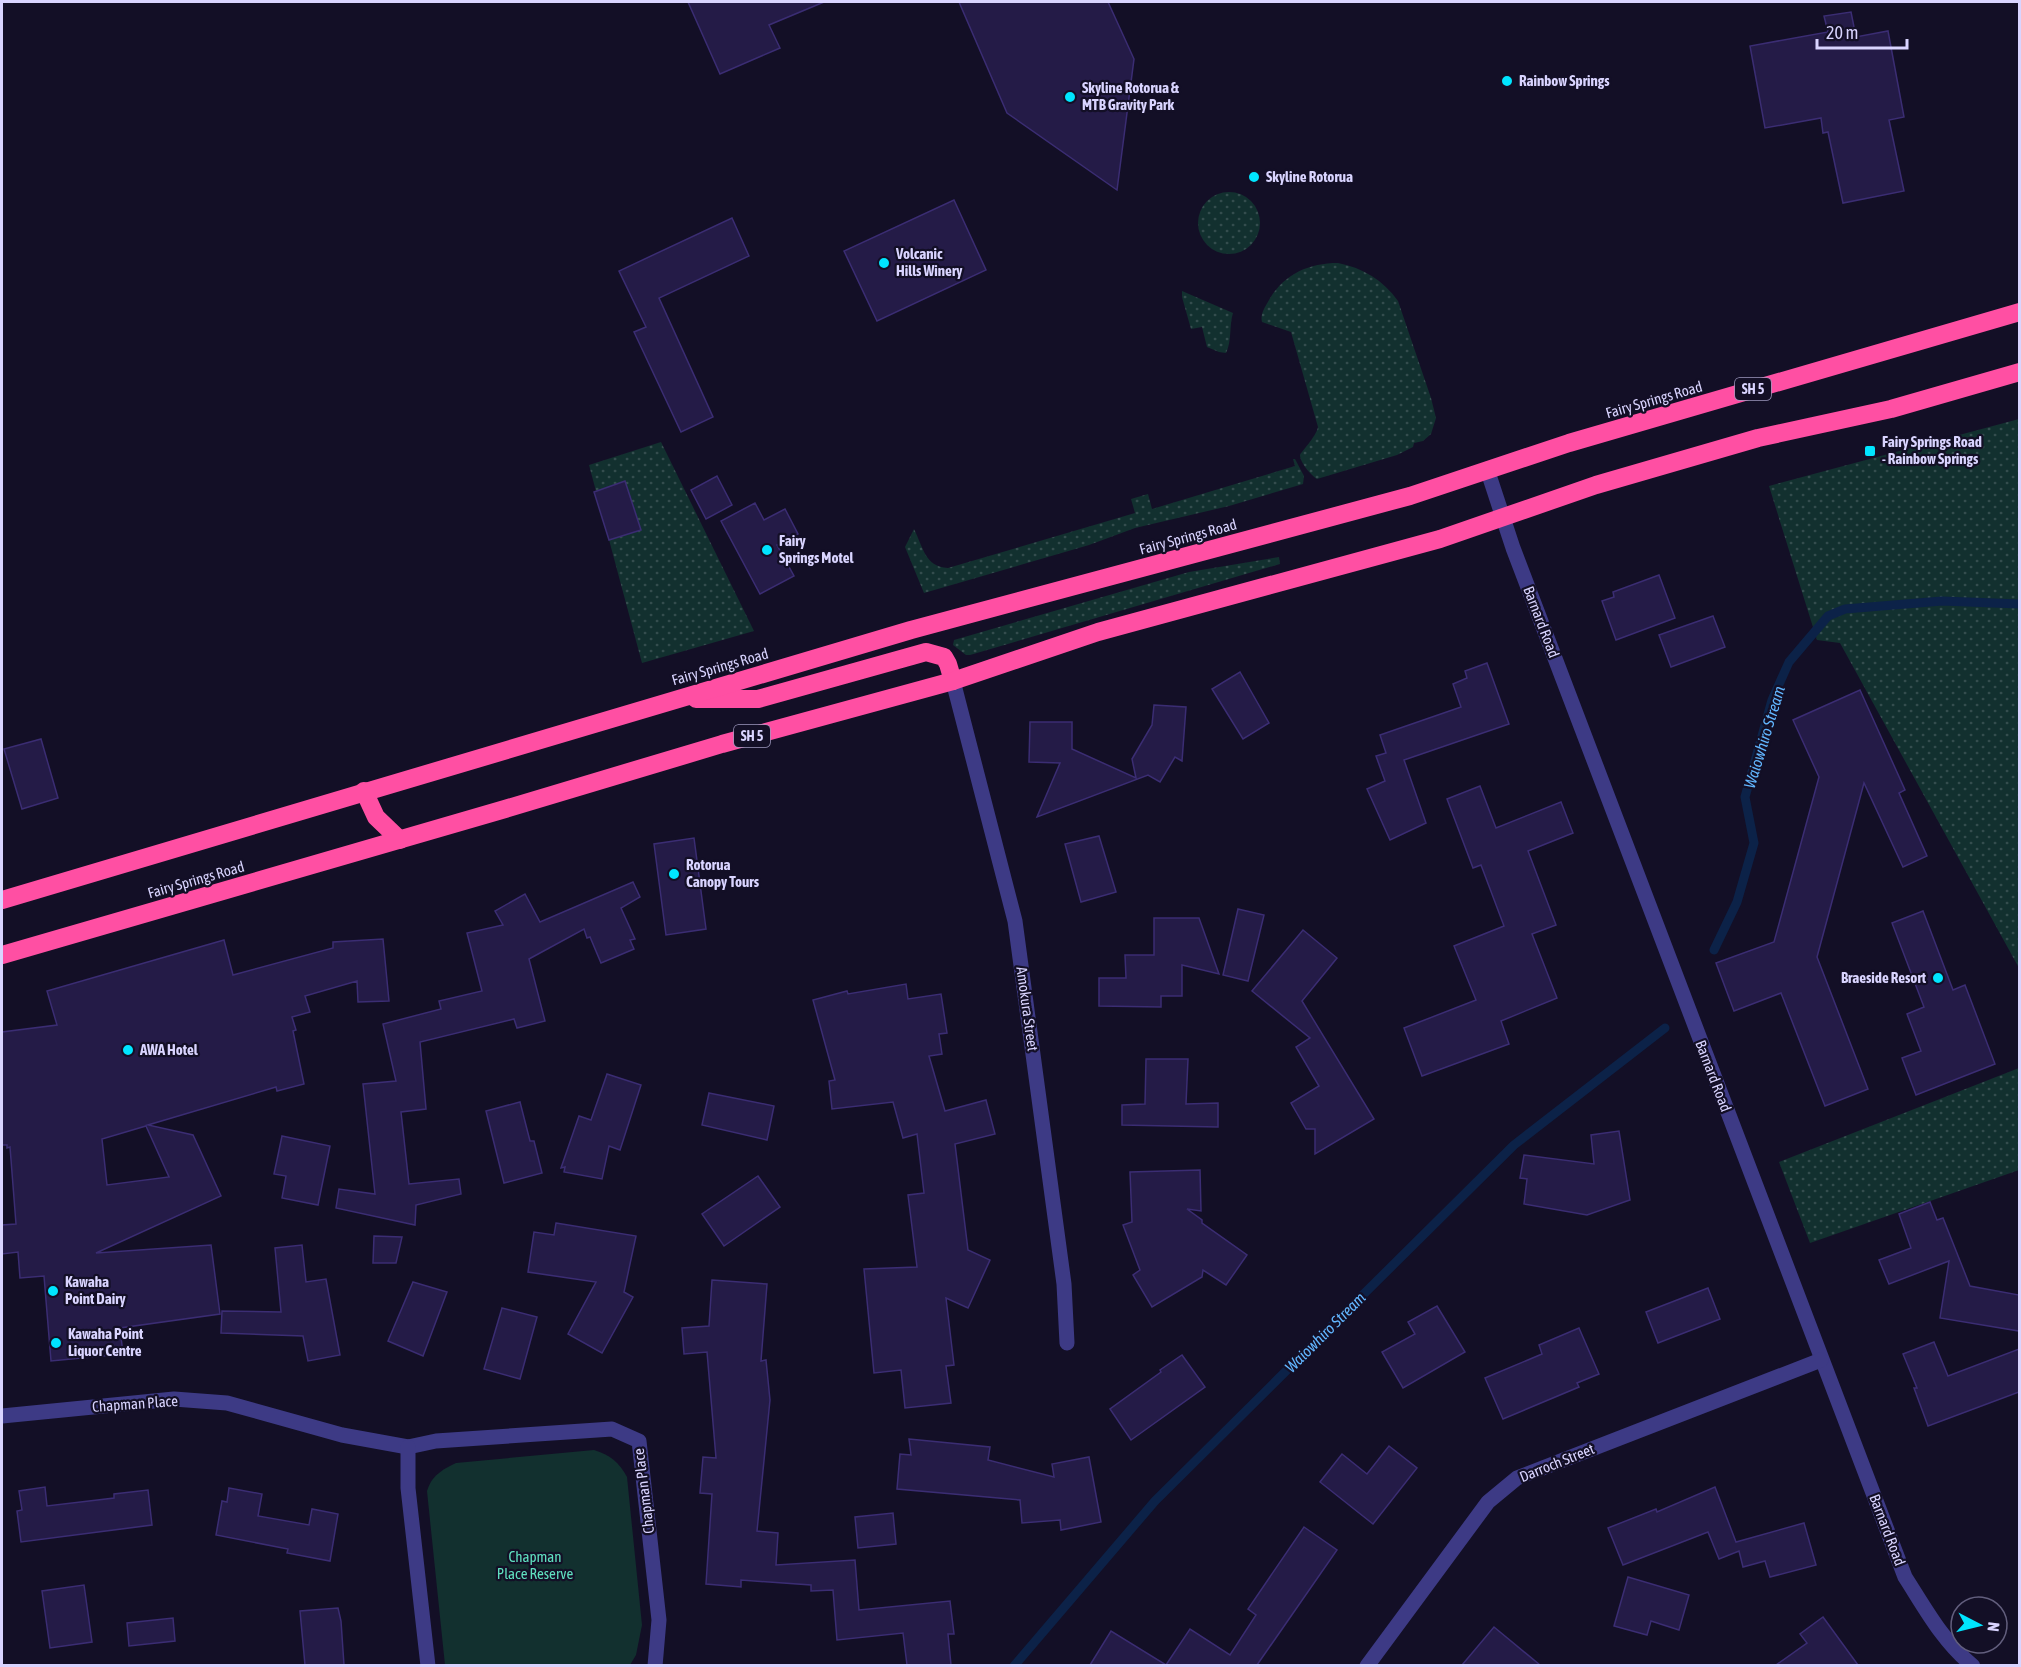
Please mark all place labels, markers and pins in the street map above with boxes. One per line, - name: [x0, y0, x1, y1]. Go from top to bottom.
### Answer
- place label: Rainbow Springs: [1519, 72, 1610, 89]
- marker: Rainbow Springs: [1500, 74, 1514, 88]
- place label: Skyline Rotorua & MTB Gravity Park: [1082, 79, 1179, 113]
- marker: Skyline Rotorua & MTB Gravity Park: [1063, 90, 1077, 104]
- place label: Skyline Rotorua: [1266, 168, 1353, 185]
- marker: Skyline Rotorua: [1247, 170, 1261, 184]
- place label: Volcanic Hills Winery: [895, 245, 963, 279]
- marker: Volcanic Hills Winery: [877, 256, 891, 270]
- place label: Fairy Springs Road - Rainbow Springs: [1882, 433, 1982, 467]
- marker: Fairy Springs Road - Rainbow Springs: [1863, 444, 1877, 458]
- place label: Fairy Springs Motel: [779, 532, 854, 566]
- marker: Fairy Springs Motel: [760, 543, 774, 557]
- place label: Rotorua Canopy Tours: [686, 856, 760, 890]
- marker: Rotorua Canopy Tours: [667, 867, 681, 881]
- place label: Braeside Resort: [1841, 969, 1927, 986]
- marker: Braeside Resort: [1931, 971, 1945, 985]
- place label: AWA Hotel: [139, 1041, 199, 1058]
- marker: AWA Hotel: [121, 1043, 135, 1057]
- place label: Kawaha Point Dairy: [65, 1273, 127, 1307]
- marker: Kawaha Point Dairy: [46, 1284, 60, 1298]
- place label: Kawaha Point Liquor Centre: [68, 1325, 144, 1359]
- marker: Kawaha Point Liquor Centre: [49, 1336, 63, 1350]

